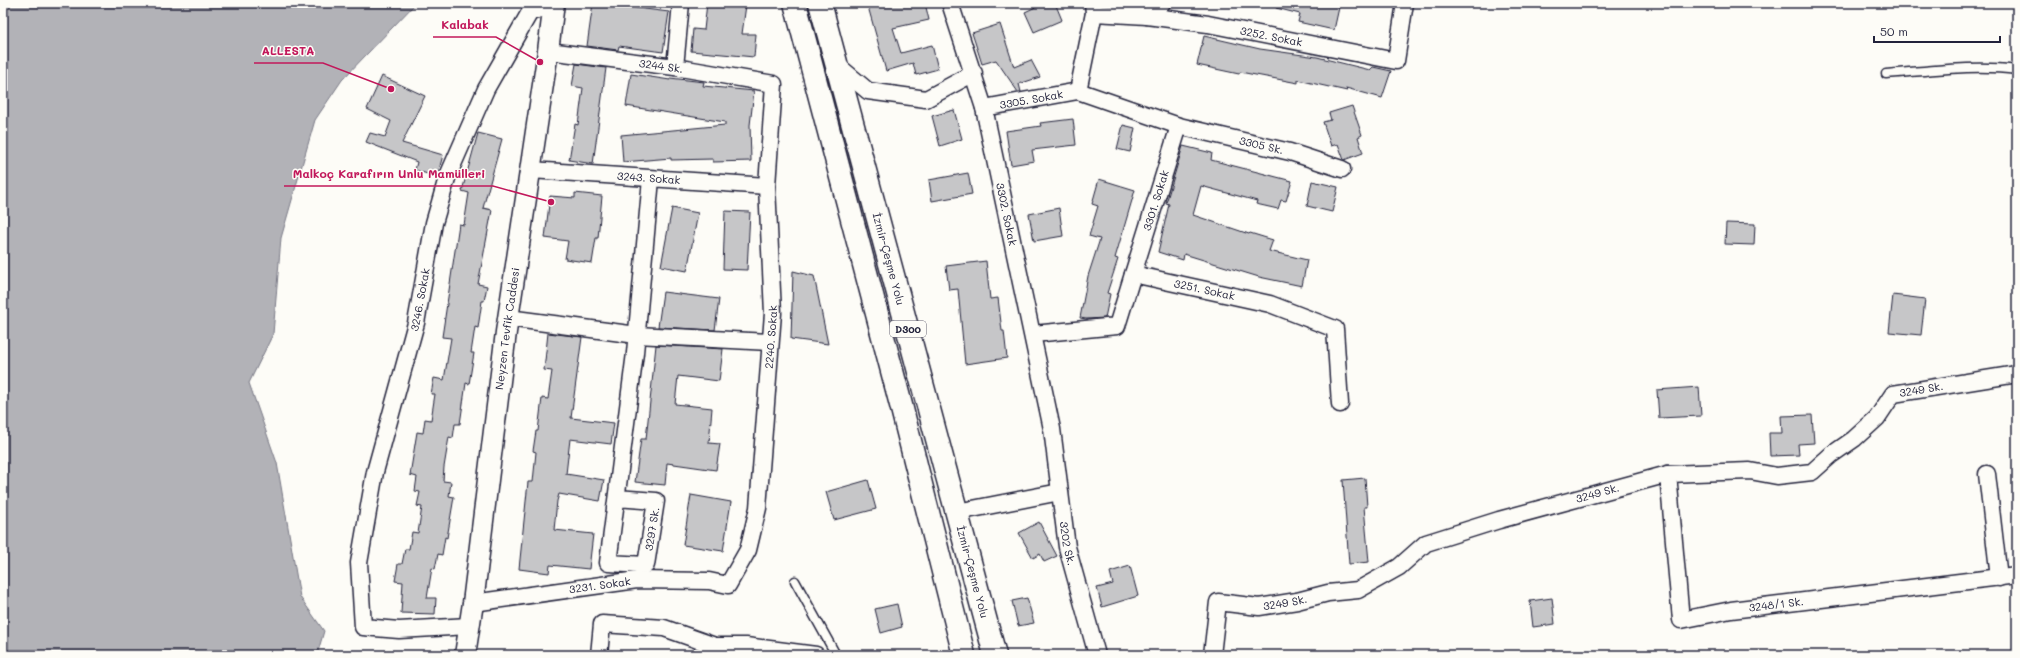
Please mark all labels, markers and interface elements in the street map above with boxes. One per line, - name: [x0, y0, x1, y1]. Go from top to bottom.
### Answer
- callout: Kalabak: [433, 13, 496, 37]
- text: Kalabak: [441, 16, 489, 32]
- scale bar: [1874, 18, 2000, 44]
- street label: 3252. Sokak: [1239, 22, 1304, 49]
- text: 50 m: [1880, 23, 1908, 39]
- callout: ALLESTA: [254, 39, 323, 63]
- text: ALLESTA: [262, 42, 314, 58]
- street label: 3244 Sk.: [638, 55, 684, 76]
- street label: 3305. Sokak: [998, 86, 1064, 112]
- street label: 3305 Sk.: [1238, 132, 1285, 157]
- callout: Malkoç Karafırın Unlu Mamülleri: [284, 162, 493, 186]
- text: Malkoç Karafırın Unlu Mamülleri: [293, 165, 485, 181]
- street label: 3243. Sokak: [617, 168, 681, 187]
- street label: 3301. Sokak: [1139, 168, 1172, 232]
- street label: 3302. Sokak: [993, 181, 1021, 247]
- street label: İzmir-Çeşme Yolu: [870, 211, 909, 307]
- street label: Neyzen Tevfik Caddesi: [491, 266, 523, 391]
- street label: 3246. Sokak: [406, 267, 433, 333]
- street label: 3251. Sokak: [1173, 275, 1237, 303]
- street label: 2240. Sokak: [761, 305, 780, 369]
- road number: D300: [890, 321, 926, 337]
- street label: 3249 Sk.: [1898, 378, 1944, 400]
- street label: 3249 Sk.: [1574, 480, 1621, 506]
- street label: 3297 Sk.: [641, 506, 662, 552]
- street label: 3202 Sk.: [1057, 521, 1080, 567]
- street label: İzmir-Çeşme Yolu: [954, 524, 993, 620]
- street label: 3231. Sokak: [568, 573, 632, 596]
- street label: 3249 Sk.: [1262, 591, 1309, 613]
- street label: 3248/1 Sk.: [1748, 593, 1804, 615]

